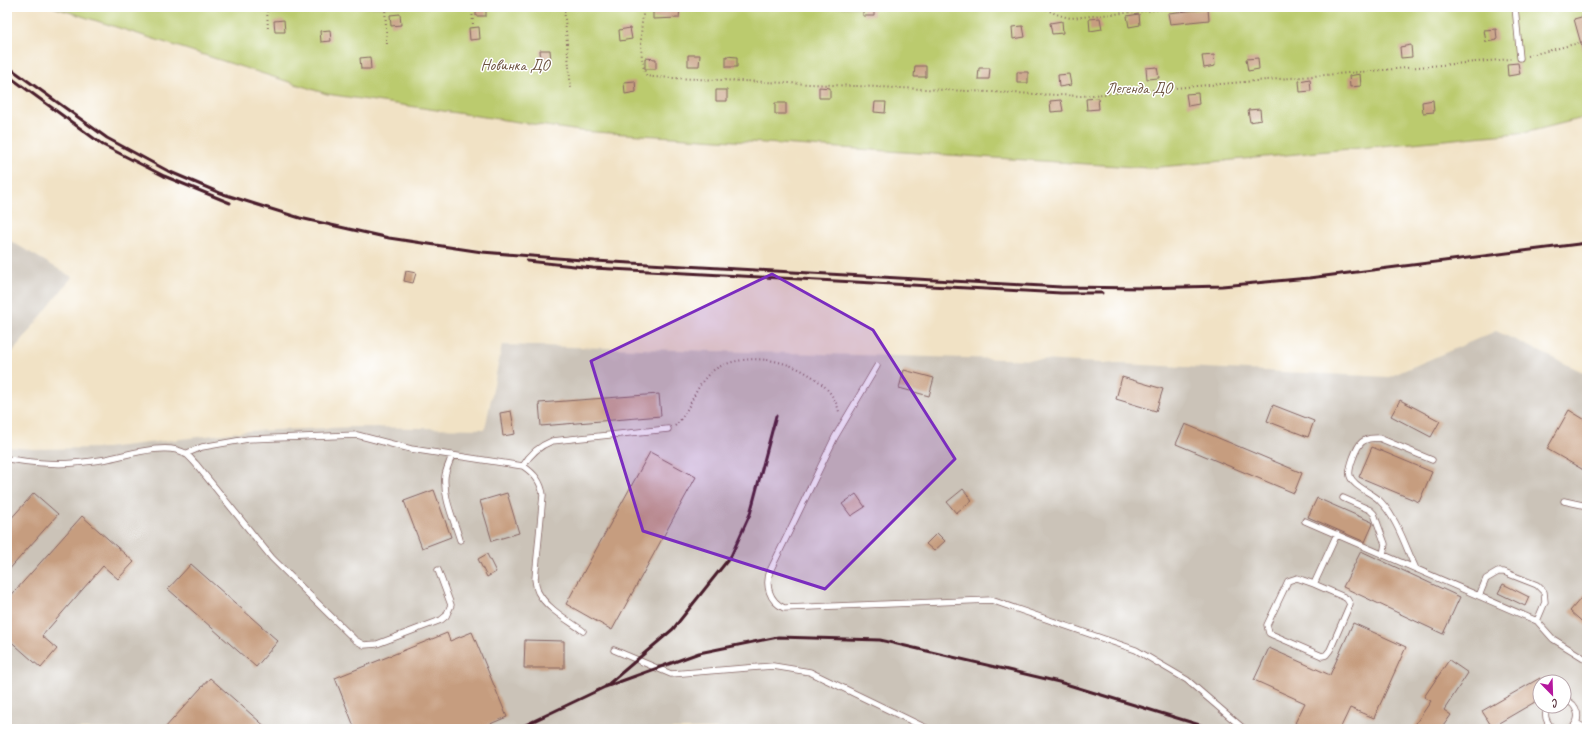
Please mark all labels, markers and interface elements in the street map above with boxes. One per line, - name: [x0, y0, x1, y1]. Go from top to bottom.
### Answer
- park label: Новинка ДО: [481, 55, 551, 75]
- park label: Легенда ДО: [1106, 78, 1174, 98]
- north arrow: [1532, 674, 1572, 714]
- text: С: [1549, 696, 1561, 711]

